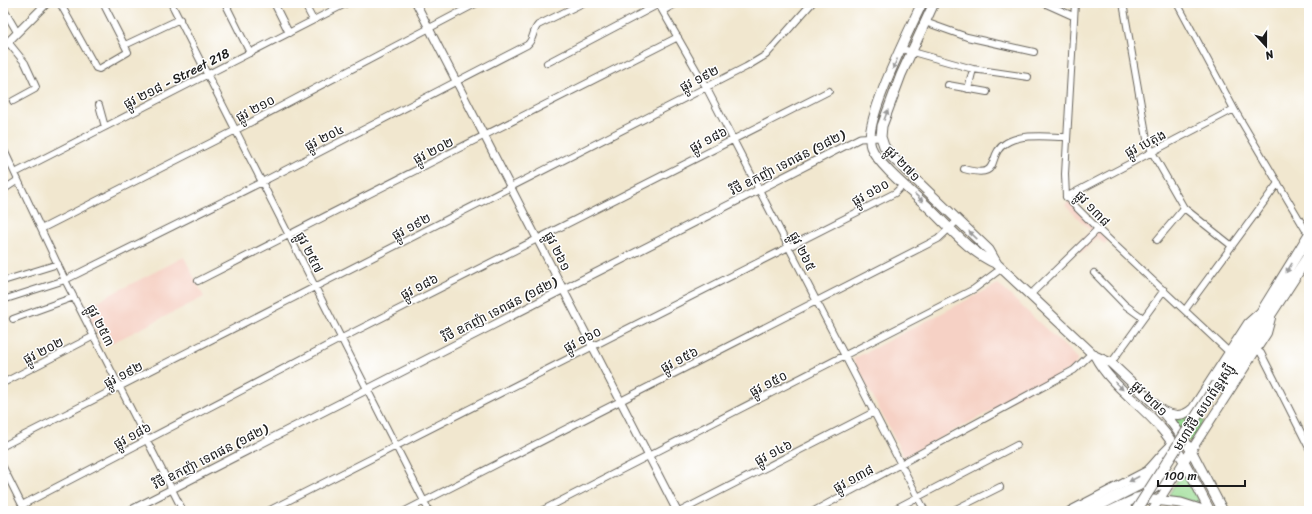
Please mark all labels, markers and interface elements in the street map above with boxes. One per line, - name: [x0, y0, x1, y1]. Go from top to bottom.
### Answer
- north arrow: [1246, 26, 1286, 66]
- street label: ផ្លូវ ២១៨ - Street 218: [119, 42, 234, 115]
- text: N: [1262, 44, 1277, 65]
- street label: ផ្លូវ ១៩២: [675, 59, 723, 98]
- one-way arrow: [891, 59, 897, 71]
- street label: ផ្លូវ ២១០: [231, 88, 279, 128]
- one-way arrow: [883, 108, 889, 120]
- street label: ផ្លូវ ២០៤: [300, 118, 348, 157]
- street label: ផ្លូវ ១៨៦: [685, 120, 732, 159]
- street label: វិថី ឧកញ៉ា ទេពផន (១៨២): [725, 123, 850, 202]
- street label: ផ្លូវ បេតុង: [1120, 123, 1170, 164]
- street label: ផ្លូវ ២០២: [409, 130, 458, 171]
- street label: ផ្លូវ ២៧១: [879, 140, 926, 187]
- street label: ផ្លូវ ១៦០: [847, 173, 894, 212]
- street label: ផ្លូវ ១៣៨: [1069, 185, 1116, 232]
- one-way arrow: [914, 194, 924, 203]
- street label: ផ្លូវ ១៩២: [387, 206, 435, 246]
- street label: ផ្លូវ ២៥៧: [289, 227, 330, 277]
- street label: ផ្លូវ ២៦១: [538, 227, 577, 275]
- street label: ផ្លូវ ២៦៥: [783, 227, 822, 275]
- one-way arrow: [968, 230, 978, 239]
- one-way arrow: [1285, 262, 1292, 274]
- street label: ផ្លូវ ១៨៦: [396, 267, 443, 306]
- street label: វិថី ឧកញ៉ា ទេពផន (១៨២): [437, 270, 562, 349]
- street label: ផ្លូវ ២៥៣: [80, 300, 121, 351]
- street label: ផ្លូវ ១៦០: [559, 320, 606, 359]
- street label: ផ្លូវ ២០២: [19, 330, 68, 371]
- street label: ផ្លូវ ១៥៦: [656, 340, 703, 379]
- street label: ផ្លូវ ១៩២: [99, 355, 147, 394]
- street label: មហាវិថី សហព័ន្ធរុស្ស៊ី: [1166, 359, 1240, 456]
- street label: ផ្លូវ ១៥០: [745, 364, 792, 403]
- street label: ផ្លូវ ២៧១: [1126, 375, 1173, 422]
- one-way arrow: [1114, 381, 1124, 391]
- street label: ផ្លូវ ១៨៦: [109, 416, 156, 455]
- street label: វិថី ឧកញ៉ា ទេពផន (១៨២): [148, 417, 273, 496]
- street label: ផ្លូវ ១៤៦: [750, 433, 797, 472]
- street label: ផ្លូវ ១៣៨: [829, 458, 878, 499]
- scale bar: [1158, 462, 1245, 488]
- text: 100 m: [1164, 465, 1197, 487]
- one-way arrow: [1128, 475, 1139, 482]

